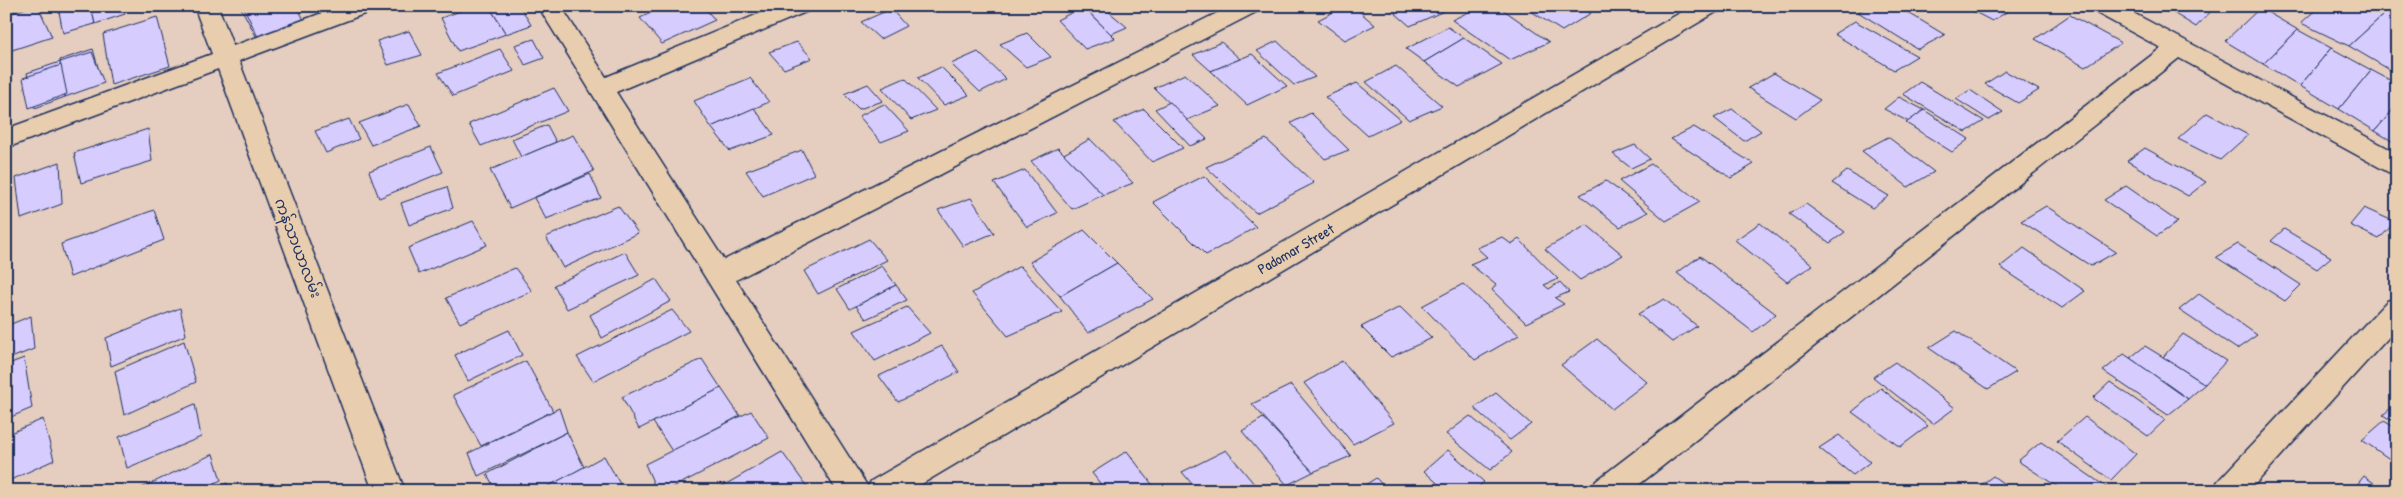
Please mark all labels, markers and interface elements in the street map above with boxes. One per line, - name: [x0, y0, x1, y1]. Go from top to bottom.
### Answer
- street label: ကန်သာယာလမ်း: [268, 195, 327, 301]
- street label: Padomar Street: [1254, 218, 1339, 279]

